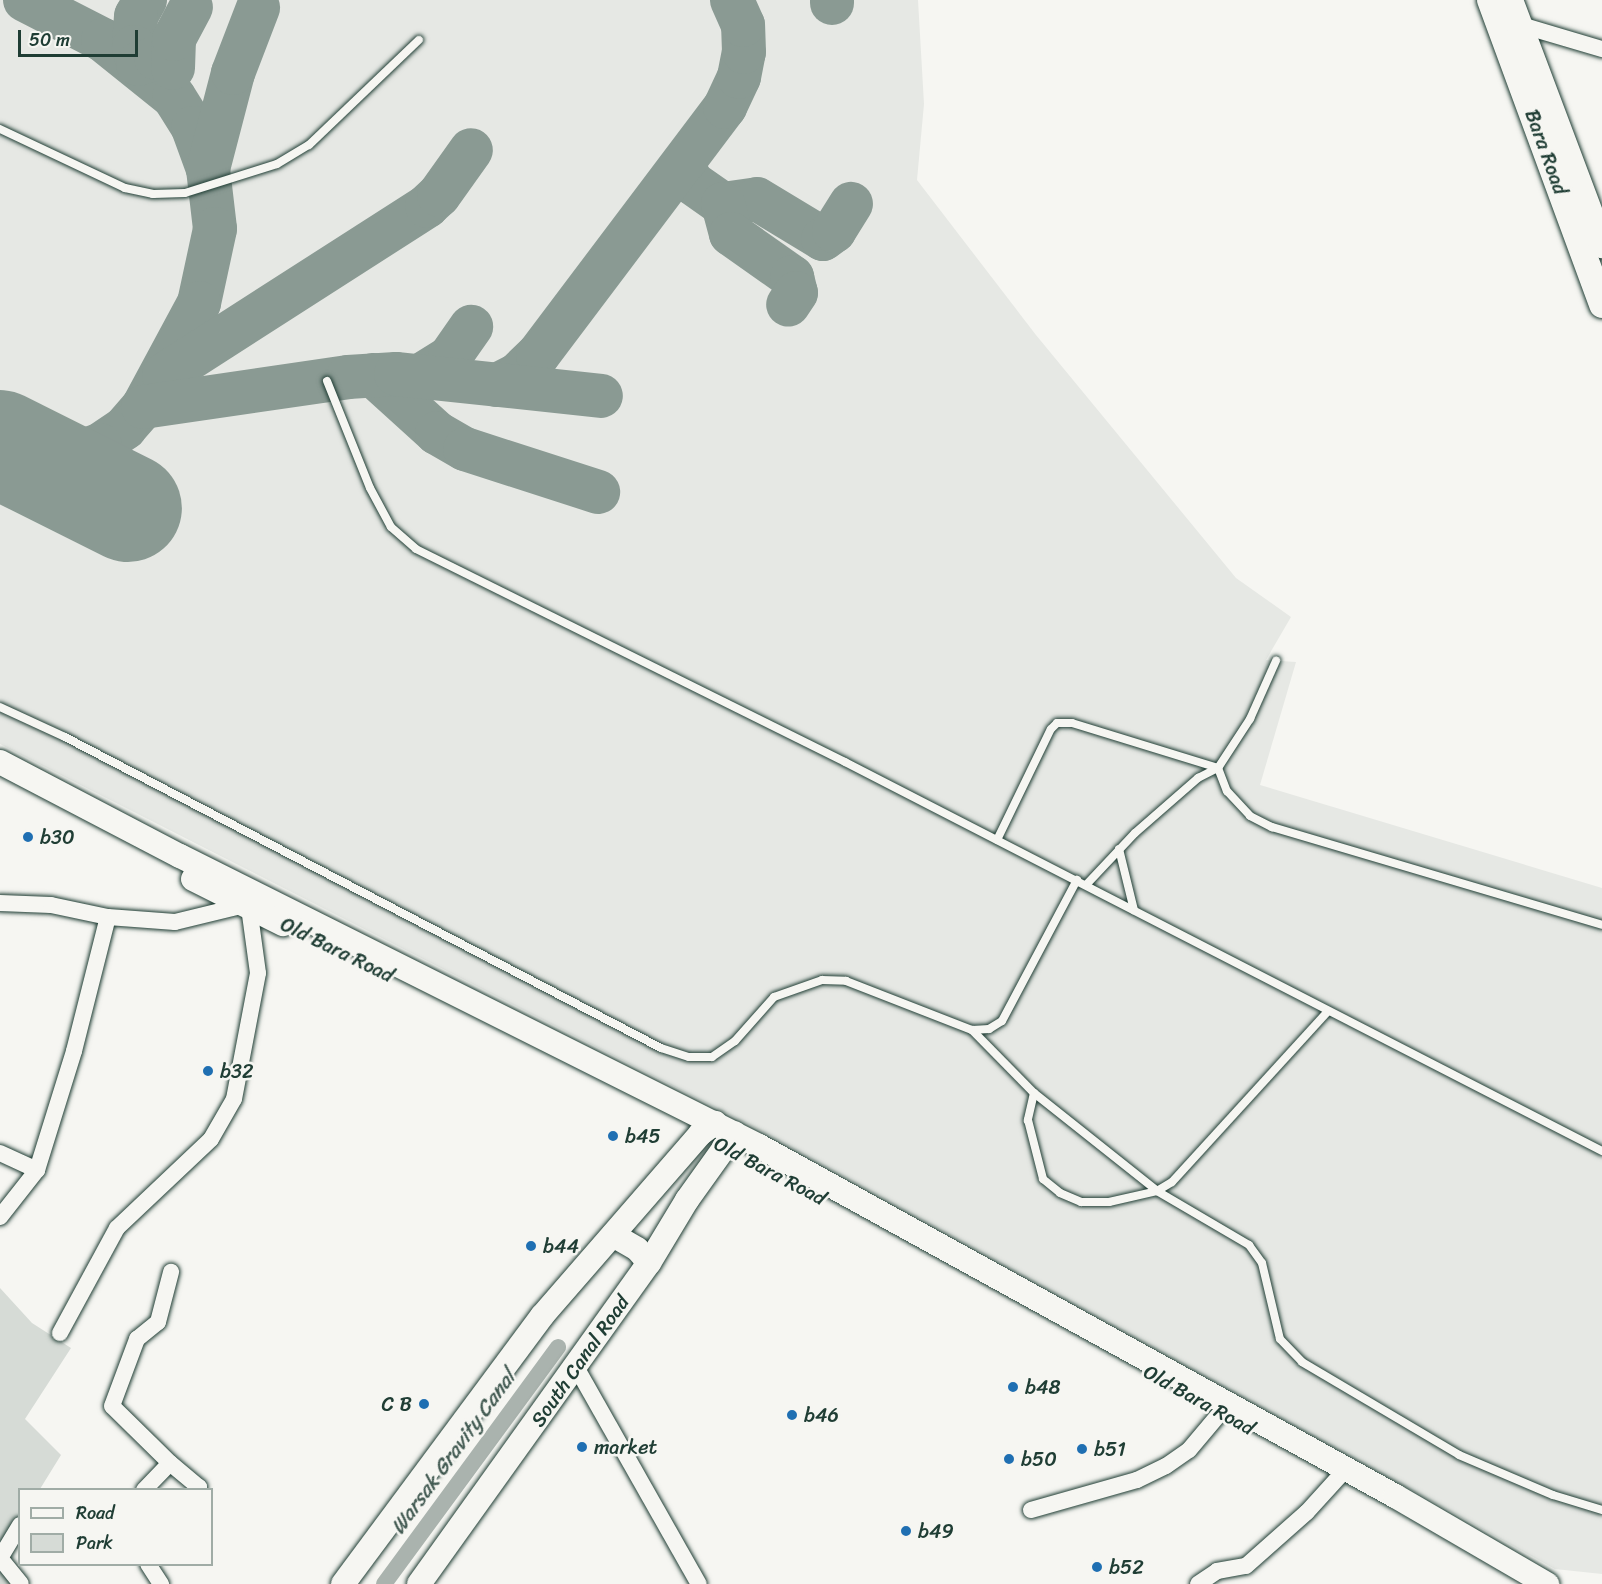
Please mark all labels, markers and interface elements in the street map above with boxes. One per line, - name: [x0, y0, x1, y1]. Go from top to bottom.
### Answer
- scale bar: [21, 18, 141, 56]
- text: 50 m: [29, 24, 70, 56]
- street label: Bara Road: [1520, 106, 1572, 198]
- place label: b30: [40, 825, 75, 849]
- marker: b30: [21, 830, 35, 844]
- street label: Old Bara Road: [276, 912, 398, 988]
- place label: b32: [220, 1059, 253, 1083]
- marker: b32: [201, 1064, 215, 1078]
- place label: b45: [625, 1124, 661, 1148]
- marker: b45: [606, 1129, 620, 1143]
- street label: Old Bara Road: [710, 1131, 830, 1211]
- place label: b44: [543, 1234, 579, 1258]
- marker: b44: [524, 1239, 538, 1253]
- street label: South Canal Road: [526, 1291, 634, 1431]
- street label: Old Bara Road: [1139, 1360, 1259, 1440]
- water label: Warsak Gravity Canal: [385, 1365, 521, 1539]
- place label: b48: [1025, 1375, 1061, 1399]
- marker: b48: [1006, 1380, 1020, 1394]
- place label: C B: [382, 1392, 412, 1416]
- marker: C B: [417, 1397, 431, 1411]
- place label: b46: [804, 1403, 839, 1427]
- marker: b46: [785, 1408, 799, 1422]
- place label: market: [594, 1435, 657, 1459]
- place label: b51: [1094, 1437, 1126, 1461]
- marker: market: [575, 1440, 589, 1454]
- marker: b51: [1075, 1442, 1089, 1456]
- place label: b50: [1021, 1447, 1057, 1471]
- marker: b50: [1002, 1452, 1016, 1466]
- legend: [18, 1488, 213, 1566]
- text: Road: [76, 1497, 115, 1529]
- place label: b49: [918, 1519, 954, 1543]
- marker: b49: [899, 1524, 913, 1538]
- text: Park: [76, 1527, 113, 1559]
- place label: b52: [1109, 1555, 1144, 1579]
- marker: b52: [1090, 1560, 1104, 1574]

